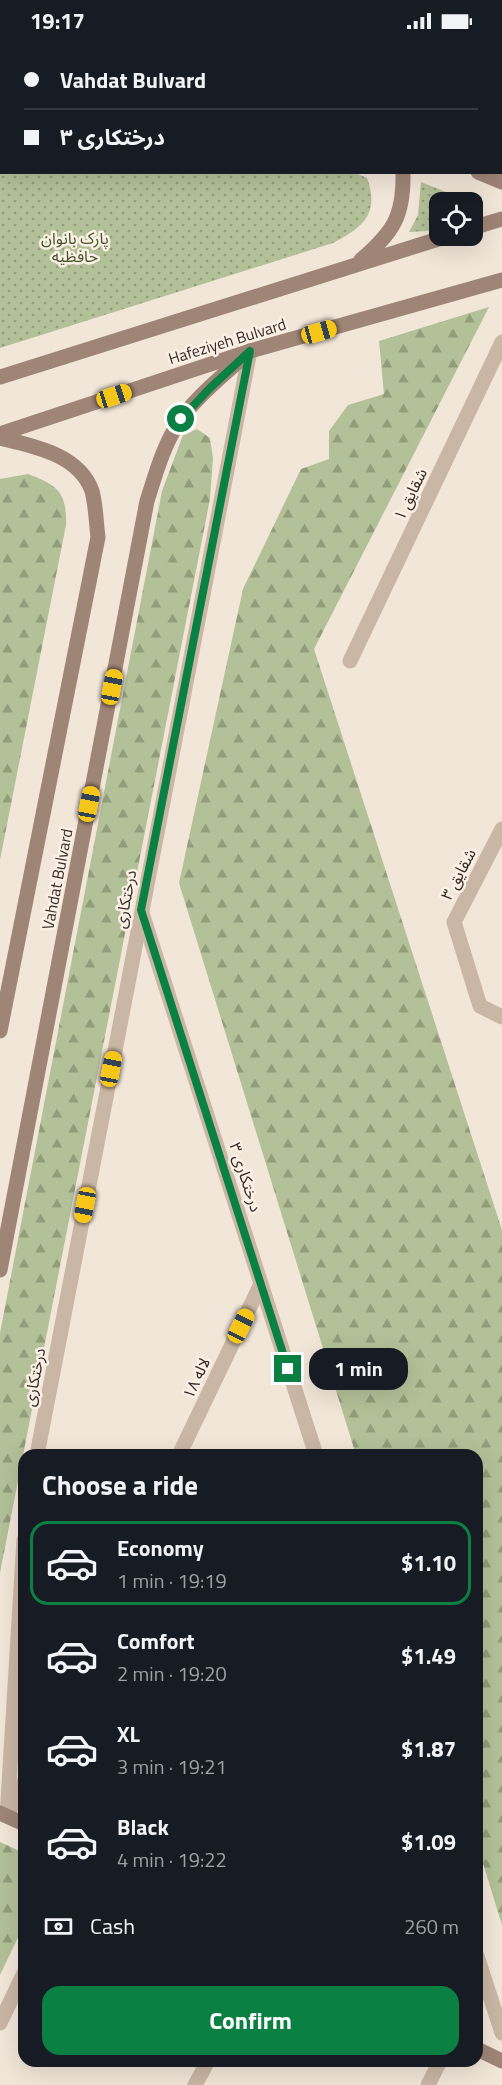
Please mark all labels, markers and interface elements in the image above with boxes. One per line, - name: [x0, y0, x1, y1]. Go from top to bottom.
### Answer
- text: 19:17: [30, 4, 85, 38]
- text: Vahdat Bulvard: [60, 63, 206, 97]
- text: درختکاری ۳: [60, 120, 165, 154]
- map controls: [429, 192, 483, 246]
- button: locate: [429, 192, 483, 246]
- park label: پارک بانوان حافظیه: [41, 226, 109, 268]
- street label: Hafeziyeh Bulvard: [165, 312, 289, 370]
- car: [299, 318, 339, 346]
- car: [94, 382, 134, 410]
- route start: [167, 405, 194, 432]
- street label: شقایق ۱: [387, 464, 433, 524]
- car: [100, 668, 124, 706]
- car: [77, 785, 101, 823]
- street label: Vahdat Bulvard: [35, 826, 79, 932]
- street label: شقایق ۳: [434, 844, 482, 904]
- street label: درختکاری: [108, 868, 142, 930]
- car: [99, 1050, 123, 1088]
- street label: درختکاری ۳: [224, 1139, 268, 1215]
- car: [73, 1186, 97, 1224]
- car: [225, 1306, 257, 1346]
- street label: درختکاری: [17, 1346, 51, 1408]
- callout: 1 min: [309, 1348, 408, 1390]
- street label: لاله ۱۸: [176, 1353, 216, 1403]
- text: 1 min: [334, 1353, 383, 1384]
- route end: [274, 1355, 301, 1382]
- text: Choose a ride: [42, 1464, 198, 1505]
- text: Economy: [117, 1531, 204, 1565]
- icon: car: [45, 1536, 99, 1590]
- text: $1.10: [401, 1546, 456, 1580]
- text: 1 min · 19:19: [117, 1565, 227, 1596]
- text: Comfort: [117, 1624, 195, 1658]
- icon: car: [45, 1629, 99, 1683]
- text: $1.49: [401, 1639, 456, 1673]
- text: 2 min · 19:20: [117, 1658, 227, 1689]
- text: XL: [117, 1717, 140, 1751]
- icon: car: [45, 1722, 99, 1776]
- text: $1.87: [401, 1732, 456, 1766]
- text: 3 min · 19:21: [117, 1751, 227, 1782]
- text: Black: [117, 1810, 169, 1844]
- icon: car: [45, 1815, 99, 1869]
- text: $1.09: [401, 1825, 456, 1859]
- text: 4 min · 19:22: [117, 1844, 227, 1875]
- text: Cash: [90, 1909, 135, 1943]
- icon: cash: [42, 1910, 75, 1943]
- text: 260 m: [404, 1911, 459, 1942]
- button: Confirm: [42, 1986, 459, 2055]

